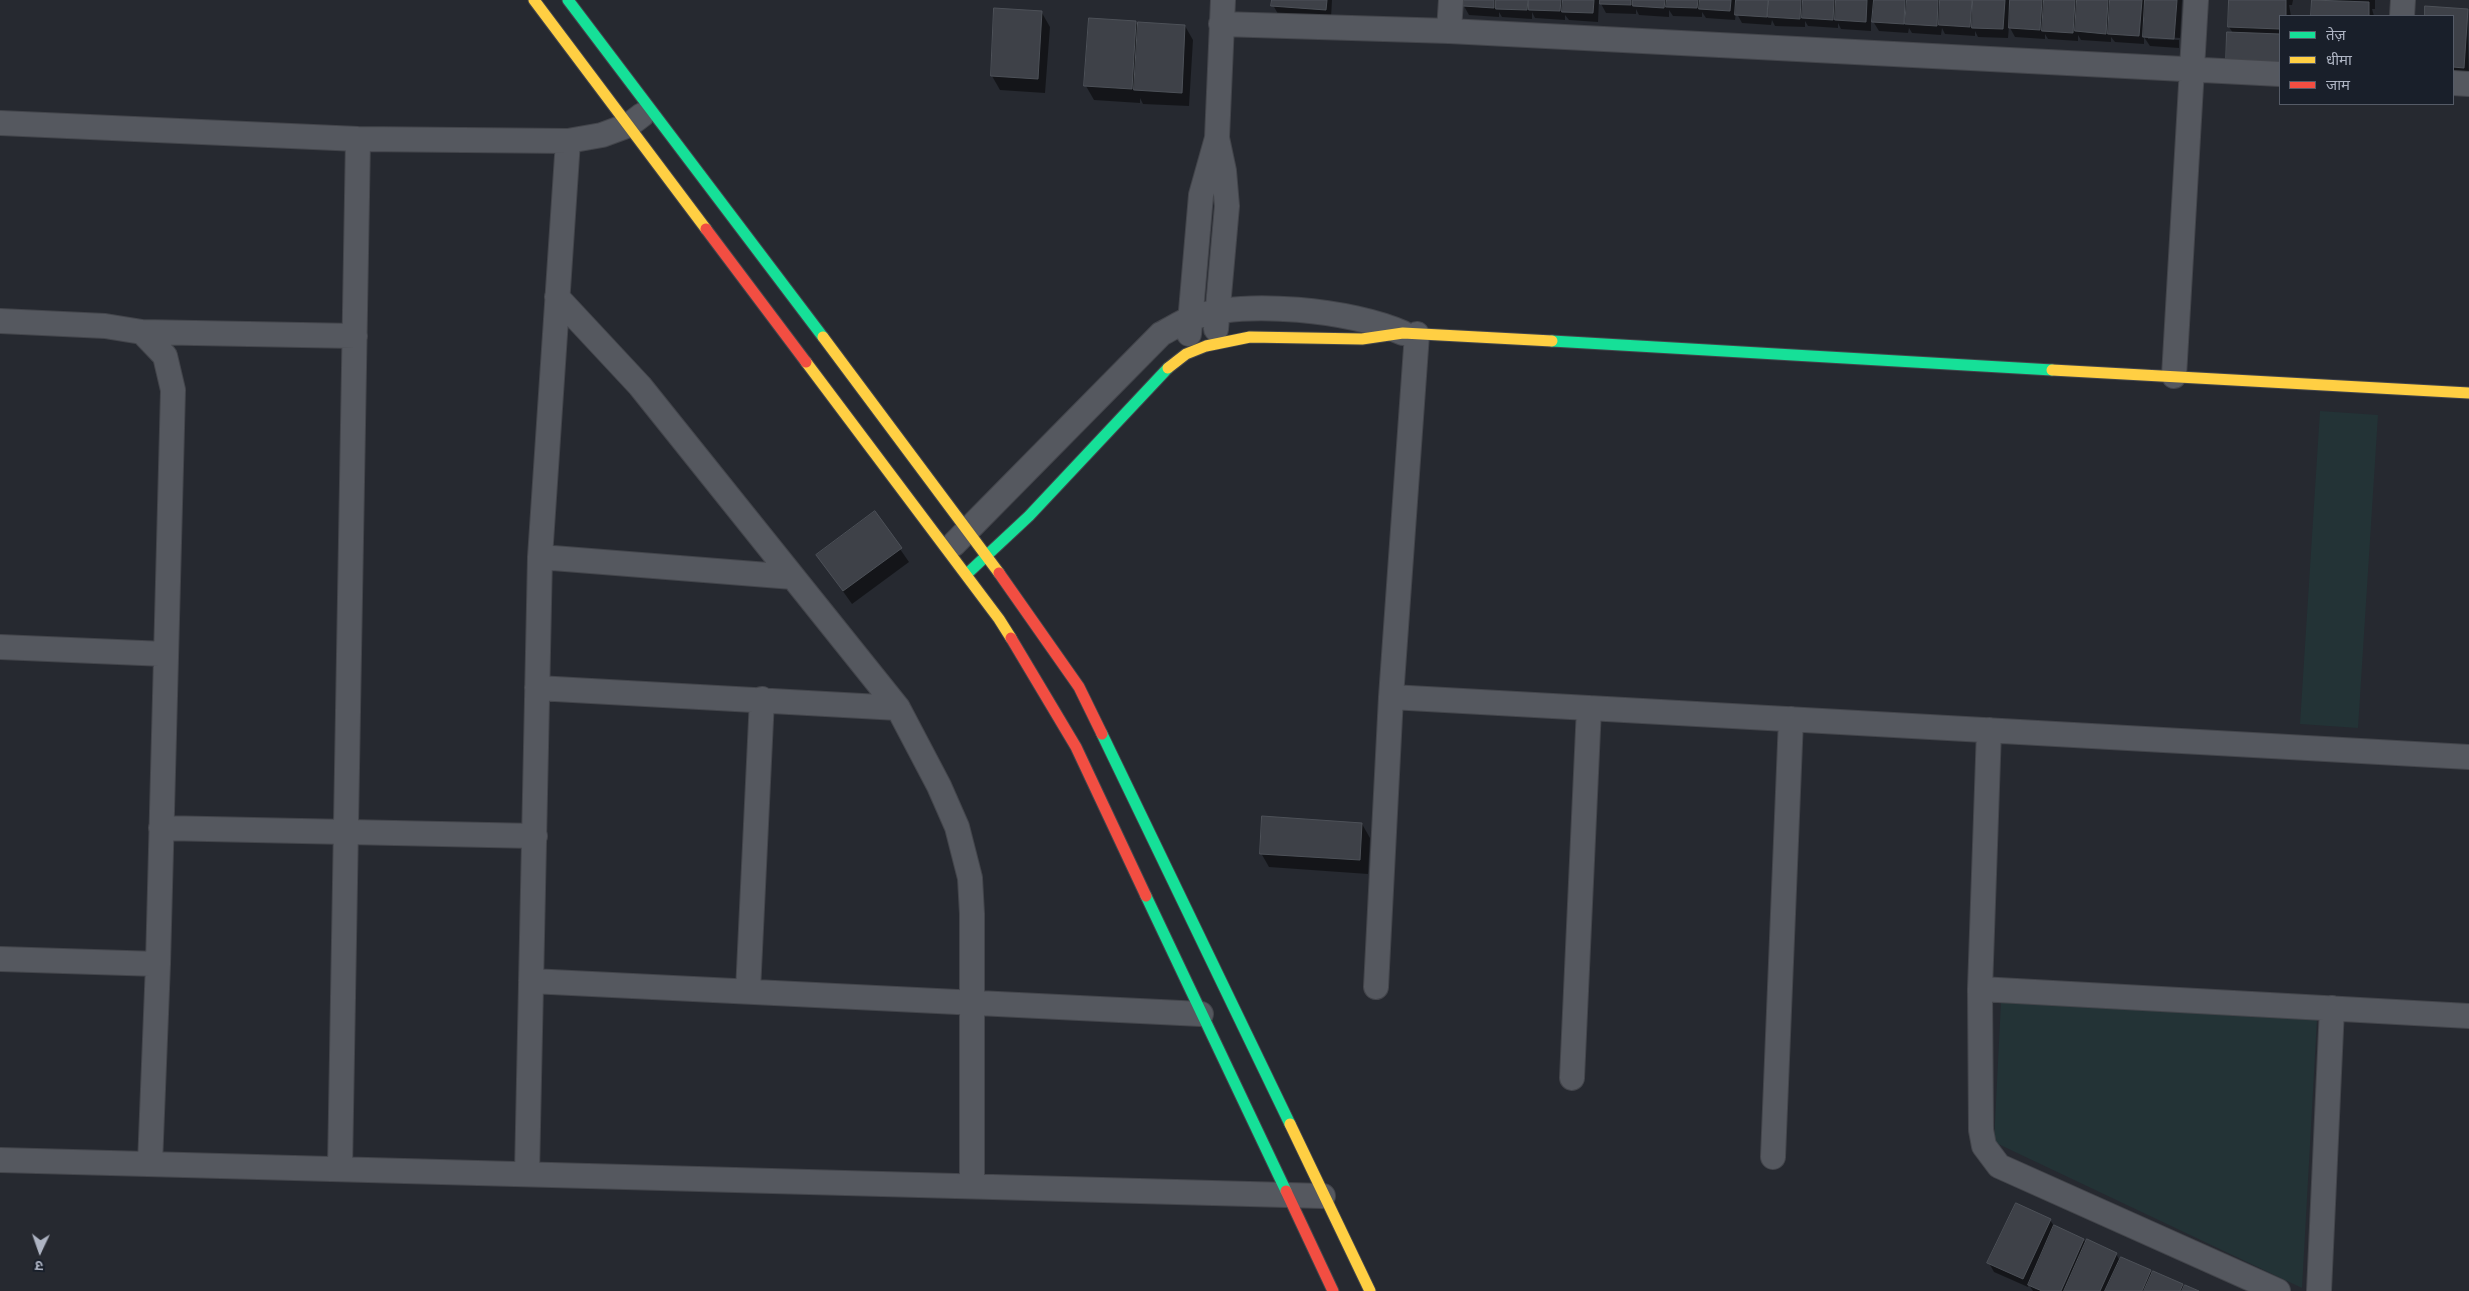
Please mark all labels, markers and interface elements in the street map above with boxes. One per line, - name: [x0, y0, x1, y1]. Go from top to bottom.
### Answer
- legend: [2279, 15, 2454, 105]
- text: तेज़: [2326, 24, 2346, 46]
- text: धीमा: [2326, 49, 2352, 71]
- text: जाम: [2326, 74, 2350, 96]
- north arrow: [15, 1226, 65, 1276]
- text: उ: [35, 1256, 44, 1276]

